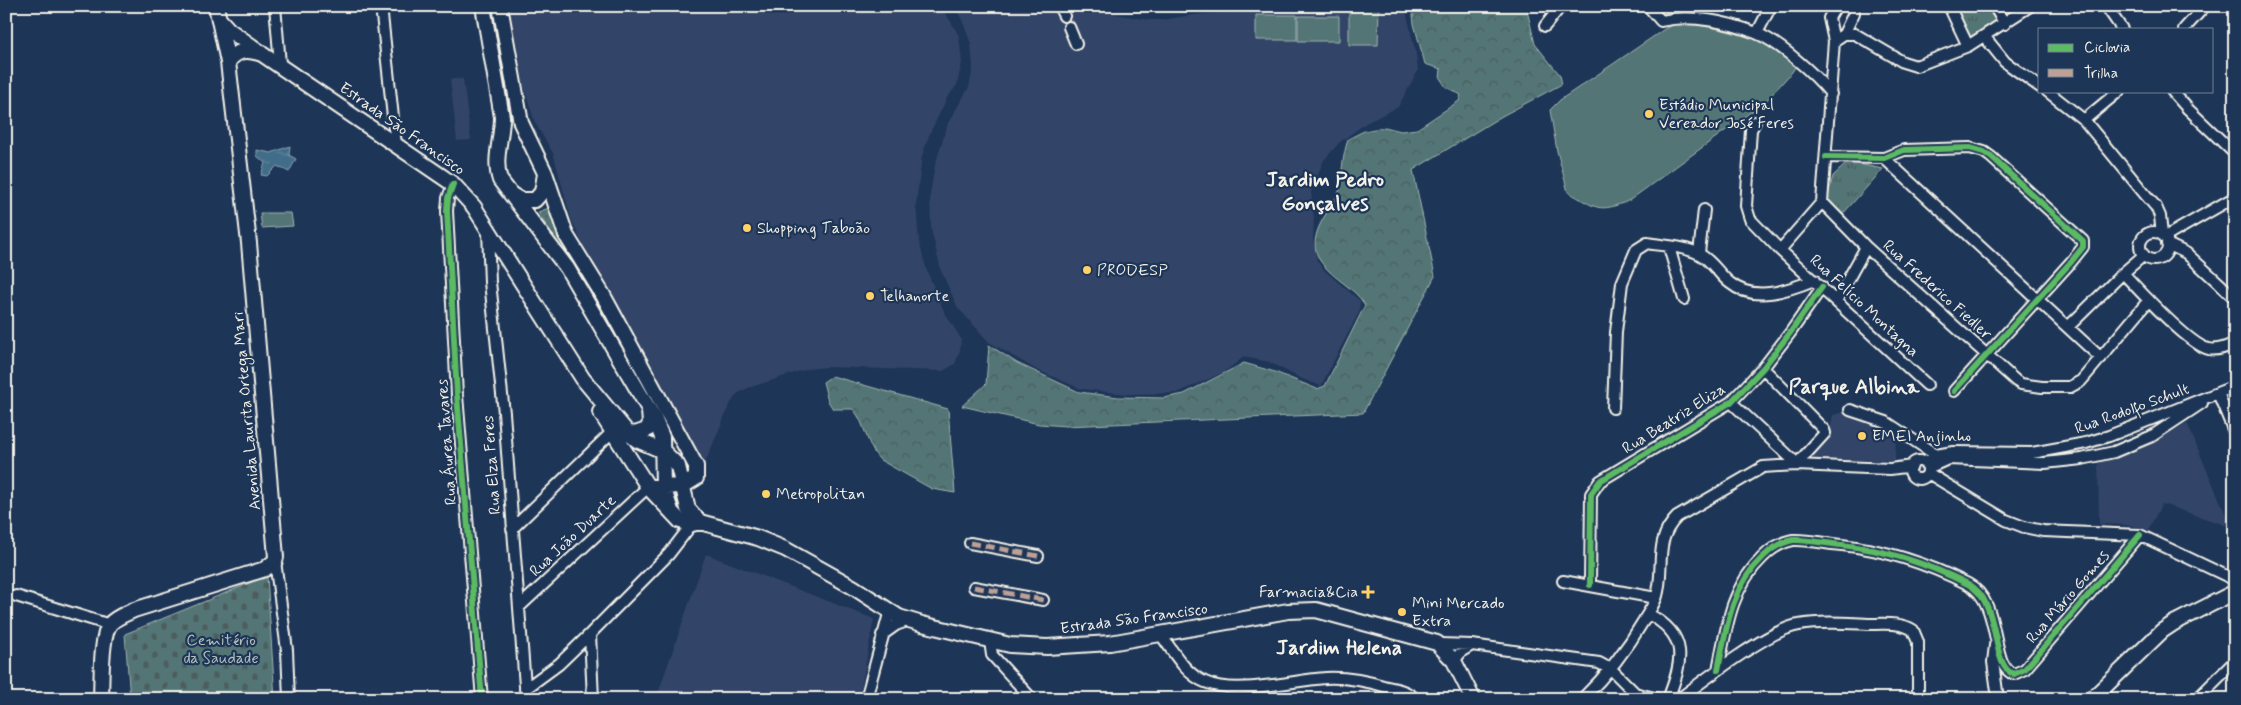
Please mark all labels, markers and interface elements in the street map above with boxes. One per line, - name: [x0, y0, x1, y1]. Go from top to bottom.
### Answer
- legend: [2038, 28, 2214, 92]
- text: Ciclovia: [2084, 38, 2130, 58]
- text: Trilha: [2084, 64, 2118, 84]
- street label: Estrada São Francisco: [335, 78, 469, 180]
- place label: Estádio Municipal Vereador José Feres: [1659, 95, 1794, 134]
- marker: Estádio Municipal Vereador José Feres: [1643, 108, 1655, 120]
- district label: Jardim Pedro Gonçalves: [1266, 166, 1384, 218]
- place label: Shopping Taboão: [757, 218, 870, 239]
- marker: Shopping Taboão: [741, 222, 753, 234]
- street label: Rua Frederico Fiedler: [1878, 235, 1997, 345]
- street label: Rua Felício Montagna: [1805, 250, 1923, 362]
- place label: PRODESP: [1097, 260, 1168, 281]
- marker: PRODESP: [1081, 264, 1093, 276]
- place label: Telhanorte: [880, 286, 950, 307]
- marker: Telhanorte: [864, 290, 876, 302]
- street label: Avenida Laurita Ortega Mari: [228, 310, 267, 511]
- district label: Parque Albina: [1789, 373, 1921, 401]
- street label: Rua Áurea Tavares: [432, 378, 462, 506]
- street label: Rua Beatriz Eliza: [1618, 379, 1730, 459]
- street label: Rua Rodolfo Schult: [2072, 379, 2193, 441]
- street label: Rua Elza Feres: [478, 415, 506, 515]
- place label: EMEI Anjinho: [1872, 426, 1971, 447]
- marker: EMEI Anjinho: [1856, 430, 1868, 442]
- place label: Metropolitan: [776, 484, 865, 505]
- marker: Metropolitan: [760, 488, 772, 500]
- street label: Rua João Duarte: [525, 490, 621, 582]
- street label: Rua Mário Gomes: [2022, 546, 2114, 648]
- place label: Farmacia&Cia: [1259, 582, 1358, 603]
- marker: Farmacia&Cia: [1362, 586, 1374, 598]
- place label: Mini Mercado Extra: [1412, 593, 1504, 632]
- street label: Estrada São Francisco: [1059, 598, 1209, 640]
- marker: Mini Mercado Extra: [1396, 606, 1408, 618]
- park label: Cemitério da Saudade: [183, 630, 259, 669]
- district label: Jardim Helena: [1276, 634, 1402, 662]

